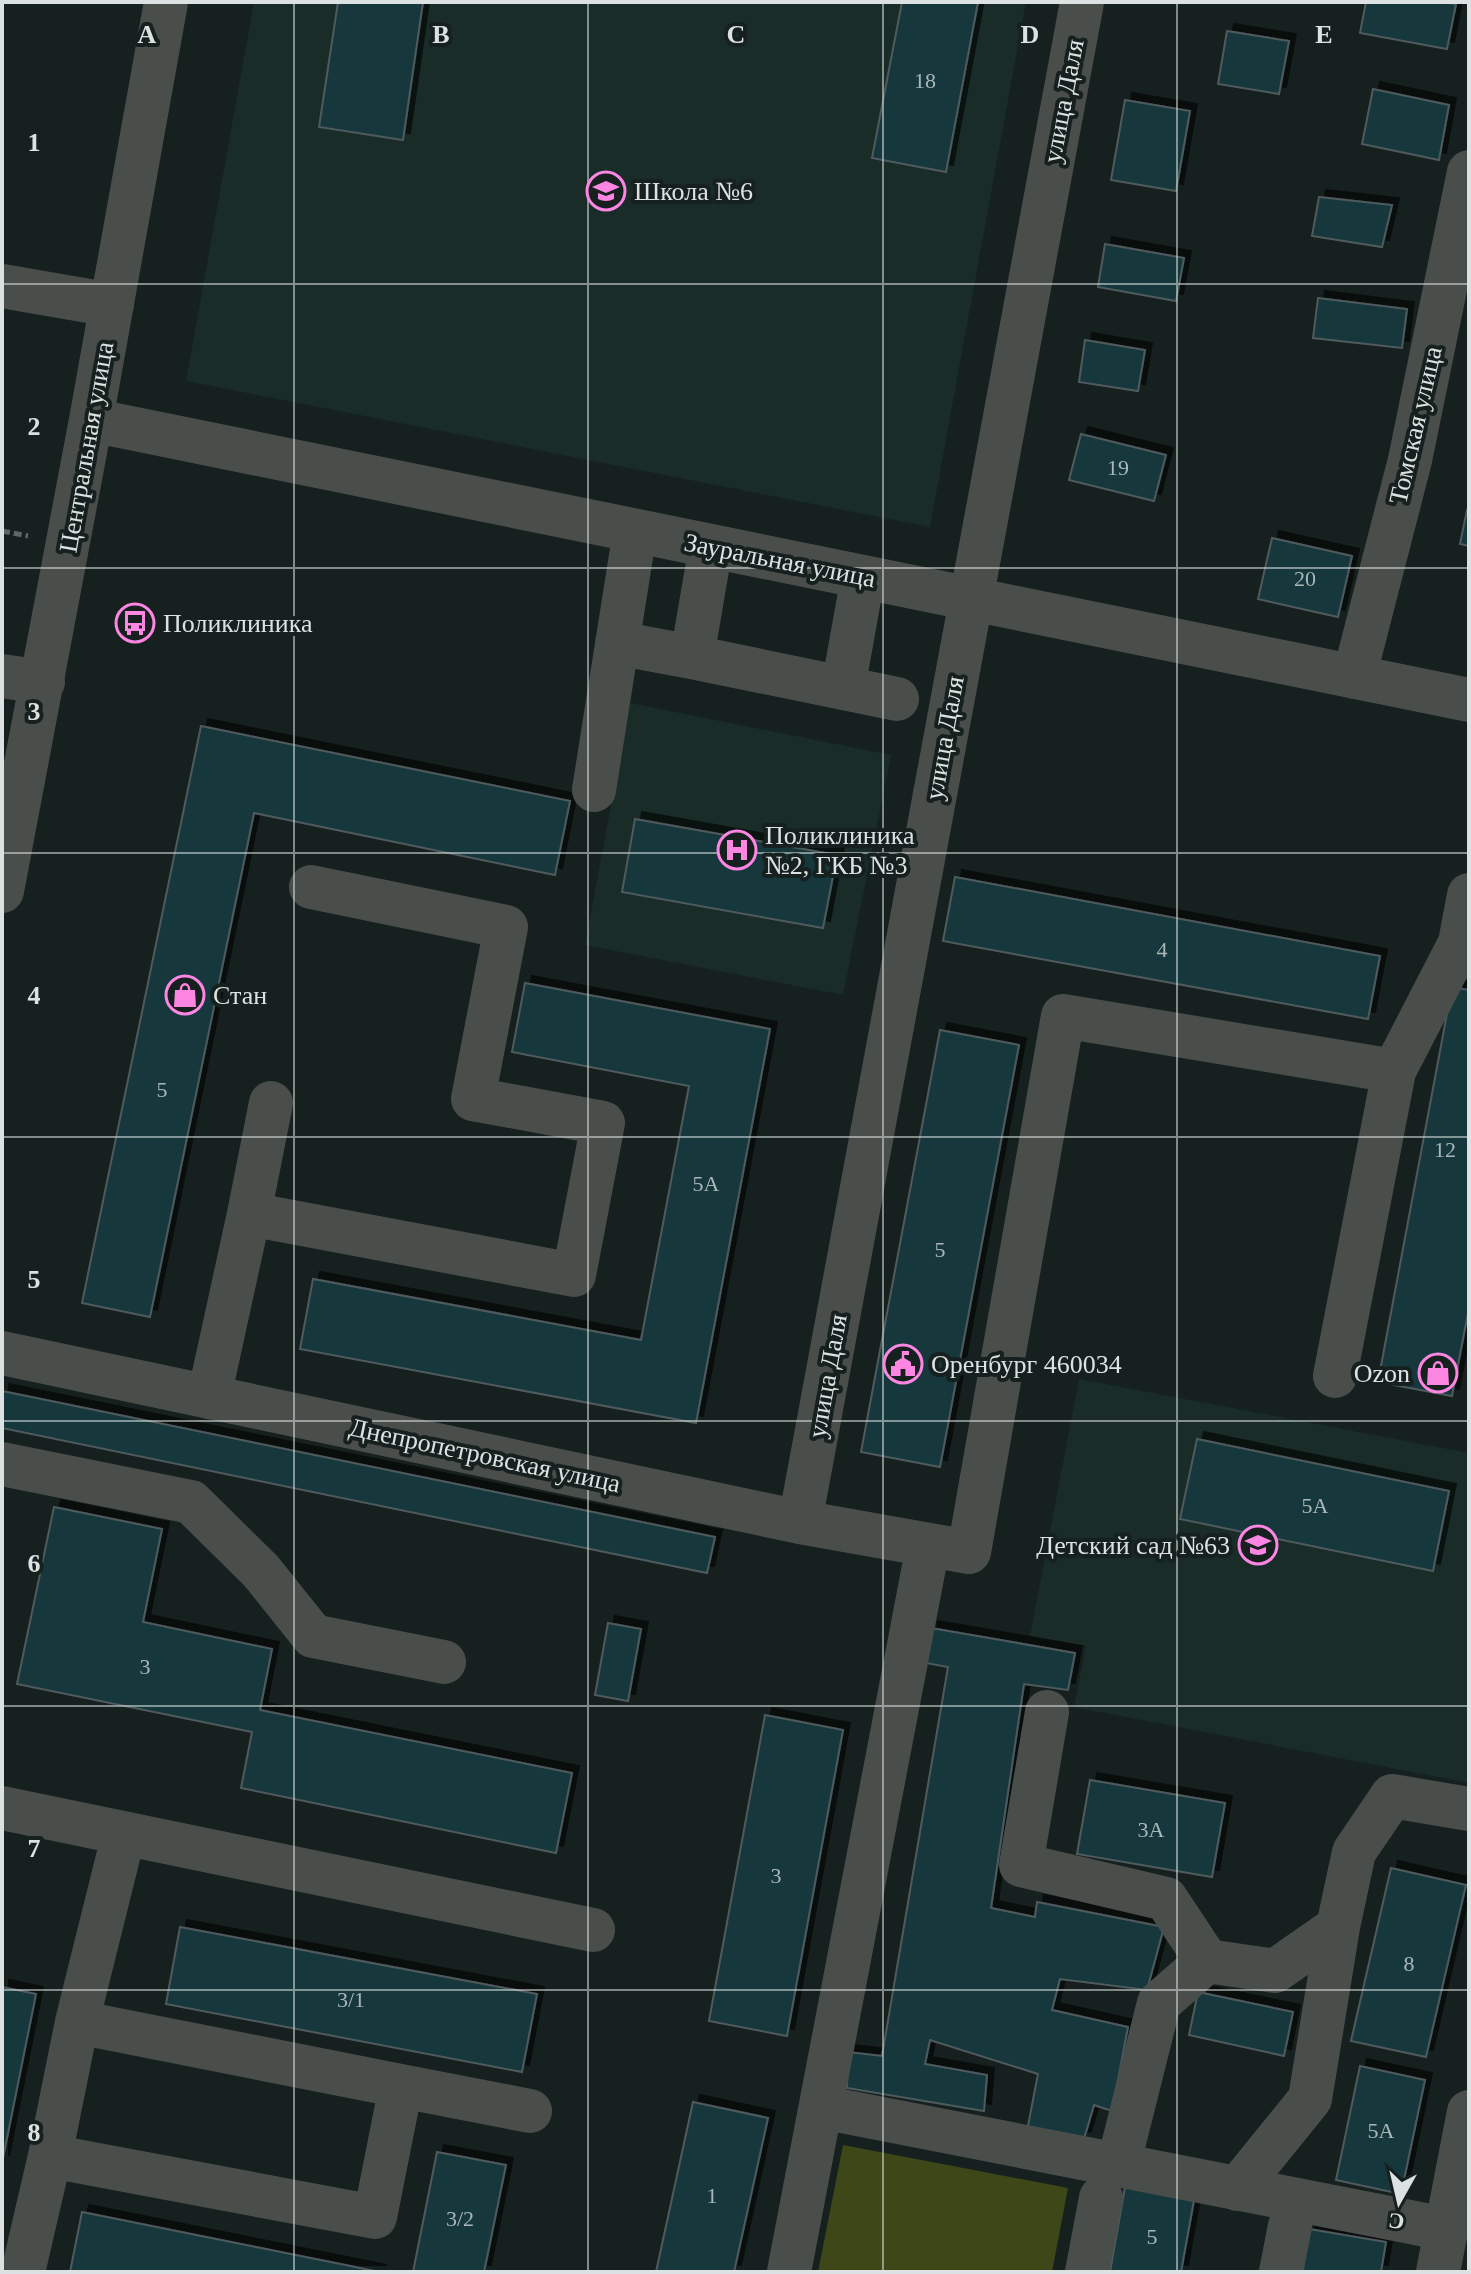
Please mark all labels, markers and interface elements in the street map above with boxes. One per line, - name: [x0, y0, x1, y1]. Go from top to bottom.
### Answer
- text: A: [138, 20, 157, 49]
- text: B: [432, 20, 450, 49]
- text: C: [727, 20, 745, 49]
- text: D: [1021, 20, 1039, 49]
- text: E: [1315, 20, 1333, 49]
- street label: улица Даля: [1037, 37, 1090, 165]
- house number: 18: [914, 68, 936, 93]
- text: 1: [28, 128, 41, 157]
- school or university icon: Школа №6: [585, 170, 627, 212]
- place label: Школа №6: [634, 177, 753, 206]
- street label: Центральная улица: [54, 339, 119, 555]
- street label: Томская улица: [1383, 343, 1448, 507]
- text: 2: [28, 412, 41, 441]
- house number: 19: [1107, 455, 1129, 480]
- street label: Зауральная улица: [682, 528, 878, 593]
- house number: 20: [1294, 566, 1316, 591]
- bus stop icon: Поликлиника: [114, 602, 156, 644]
- place label: Поликлиника: [163, 609, 313, 638]
- street label: улица Даля: [919, 674, 970, 802]
- text: 3: [28, 697, 41, 726]
- place label: Поликлиника №2, ГКБ №3: [765, 821, 915, 880]
- hospital icon: Поликлиника №2, ГКБ №3: [716, 829, 758, 871]
- house number: 4: [1157, 937, 1168, 962]
- shop icon: Стан: [164, 974, 206, 1016]
- text: 4: [28, 981, 41, 1010]
- place label: Стан: [213, 981, 267, 1010]
- house number: 5: [157, 1077, 168, 1102]
- house number: 12: [1434, 1137, 1456, 1162]
- house number: 5А: [693, 1171, 720, 1196]
- house number: 5: [935, 1237, 946, 1262]
- text: 5: [28, 1265, 41, 1294]
- street label: улица Даля: [802, 1312, 853, 1440]
- public building icon: Оренбург 460034: [882, 1343, 924, 1385]
- place label: Оренбург 460034: [931, 1350, 1122, 1379]
- shop icon: Ozon: [1417, 1352, 1459, 1394]
- place label: Ozon: [1354, 1359, 1410, 1388]
- street label: Днепропетровская улица: [347, 1413, 624, 1498]
- house number: 5А: [1302, 1493, 1329, 1518]
- school or university icon: Детский сад №63: [1237, 1524, 1279, 1566]
- place label: Детский сад №63: [1036, 1531, 1230, 1560]
- text: 6: [28, 1549, 41, 1578]
- house number: 3: [140, 1654, 151, 1679]
- house number: 3А: [1138, 1817, 1165, 1842]
- text: 7: [28, 1834, 41, 1863]
- house number: 3: [771, 1863, 782, 1888]
- house number: 8: [1404, 1951, 1415, 1976]
- house number: 3/1: [337, 1987, 365, 2012]
- text: 8: [28, 2118, 41, 2147]
- house number: 5А: [1368, 2118, 1395, 2143]
- north arrow: [1359, 2162, 1439, 2242]
- house number: 1: [707, 2183, 718, 2208]
- house number: 3/2: [446, 2206, 474, 2231]
- text: С: [1387, 2208, 1406, 2235]
- house number: 5: [1147, 2224, 1158, 2249]

